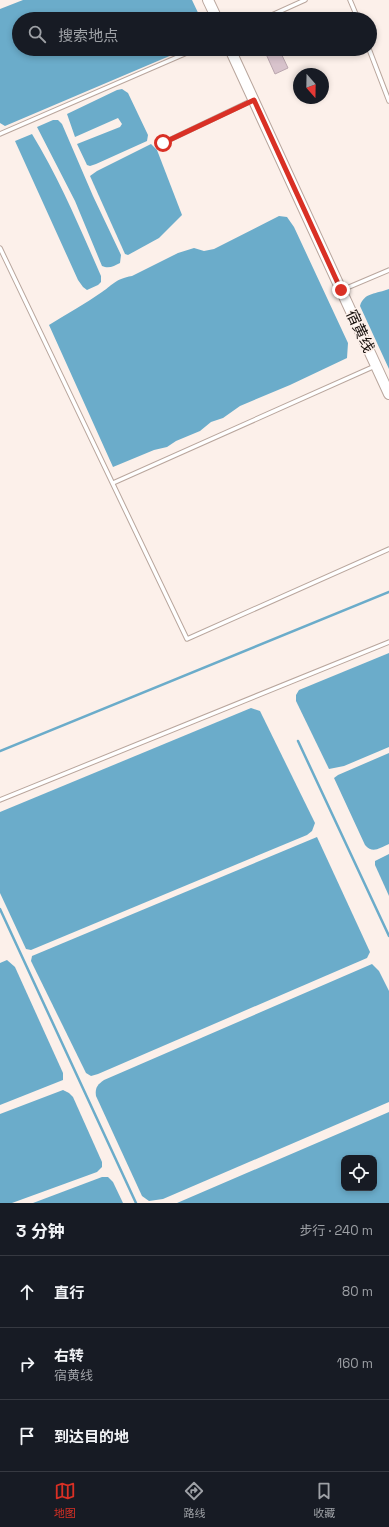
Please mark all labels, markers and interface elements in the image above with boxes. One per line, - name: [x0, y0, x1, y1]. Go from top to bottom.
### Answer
- search box: [12, 12, 377, 56]
- icon: search: [26, 23, 48, 45]
- text: 搜索地点: [58, 26, 118, 45]
- north arrow: [293, 68, 329, 104]
- route start: [154, 134, 172, 152]
- route end: [332, 281, 350, 299]
- street label: 宿黄线: [342, 306, 379, 355]
- map controls: [341, 1155, 377, 1191]
- button: locate: [341, 1155, 377, 1191]
- text: 3 分钟: [16, 1220, 65, 1242]
- text: 步行 · 240 m: [299, 1222, 373, 1239]
- icon: ahead: [16, 1281, 38, 1303]
- text: 直行: [54, 1283, 84, 1302]
- text: 80 m: [342, 1283, 373, 1300]
- text: 右转: [54, 1346, 84, 1365]
- icon: right: [16, 1353, 38, 1375]
- text: 160 m: [337, 1355, 373, 1372]
- text: 宿黄线: [54, 1367, 93, 1384]
- icon: arrive: [16, 1425, 38, 1447]
- text: 到达目的地: [54, 1427, 129, 1446]
- tab: 地图: [54, 1480, 76, 1520]
- tab: 路线: [183, 1480, 205, 1520]
- tab: 收藏: [313, 1480, 335, 1520]

